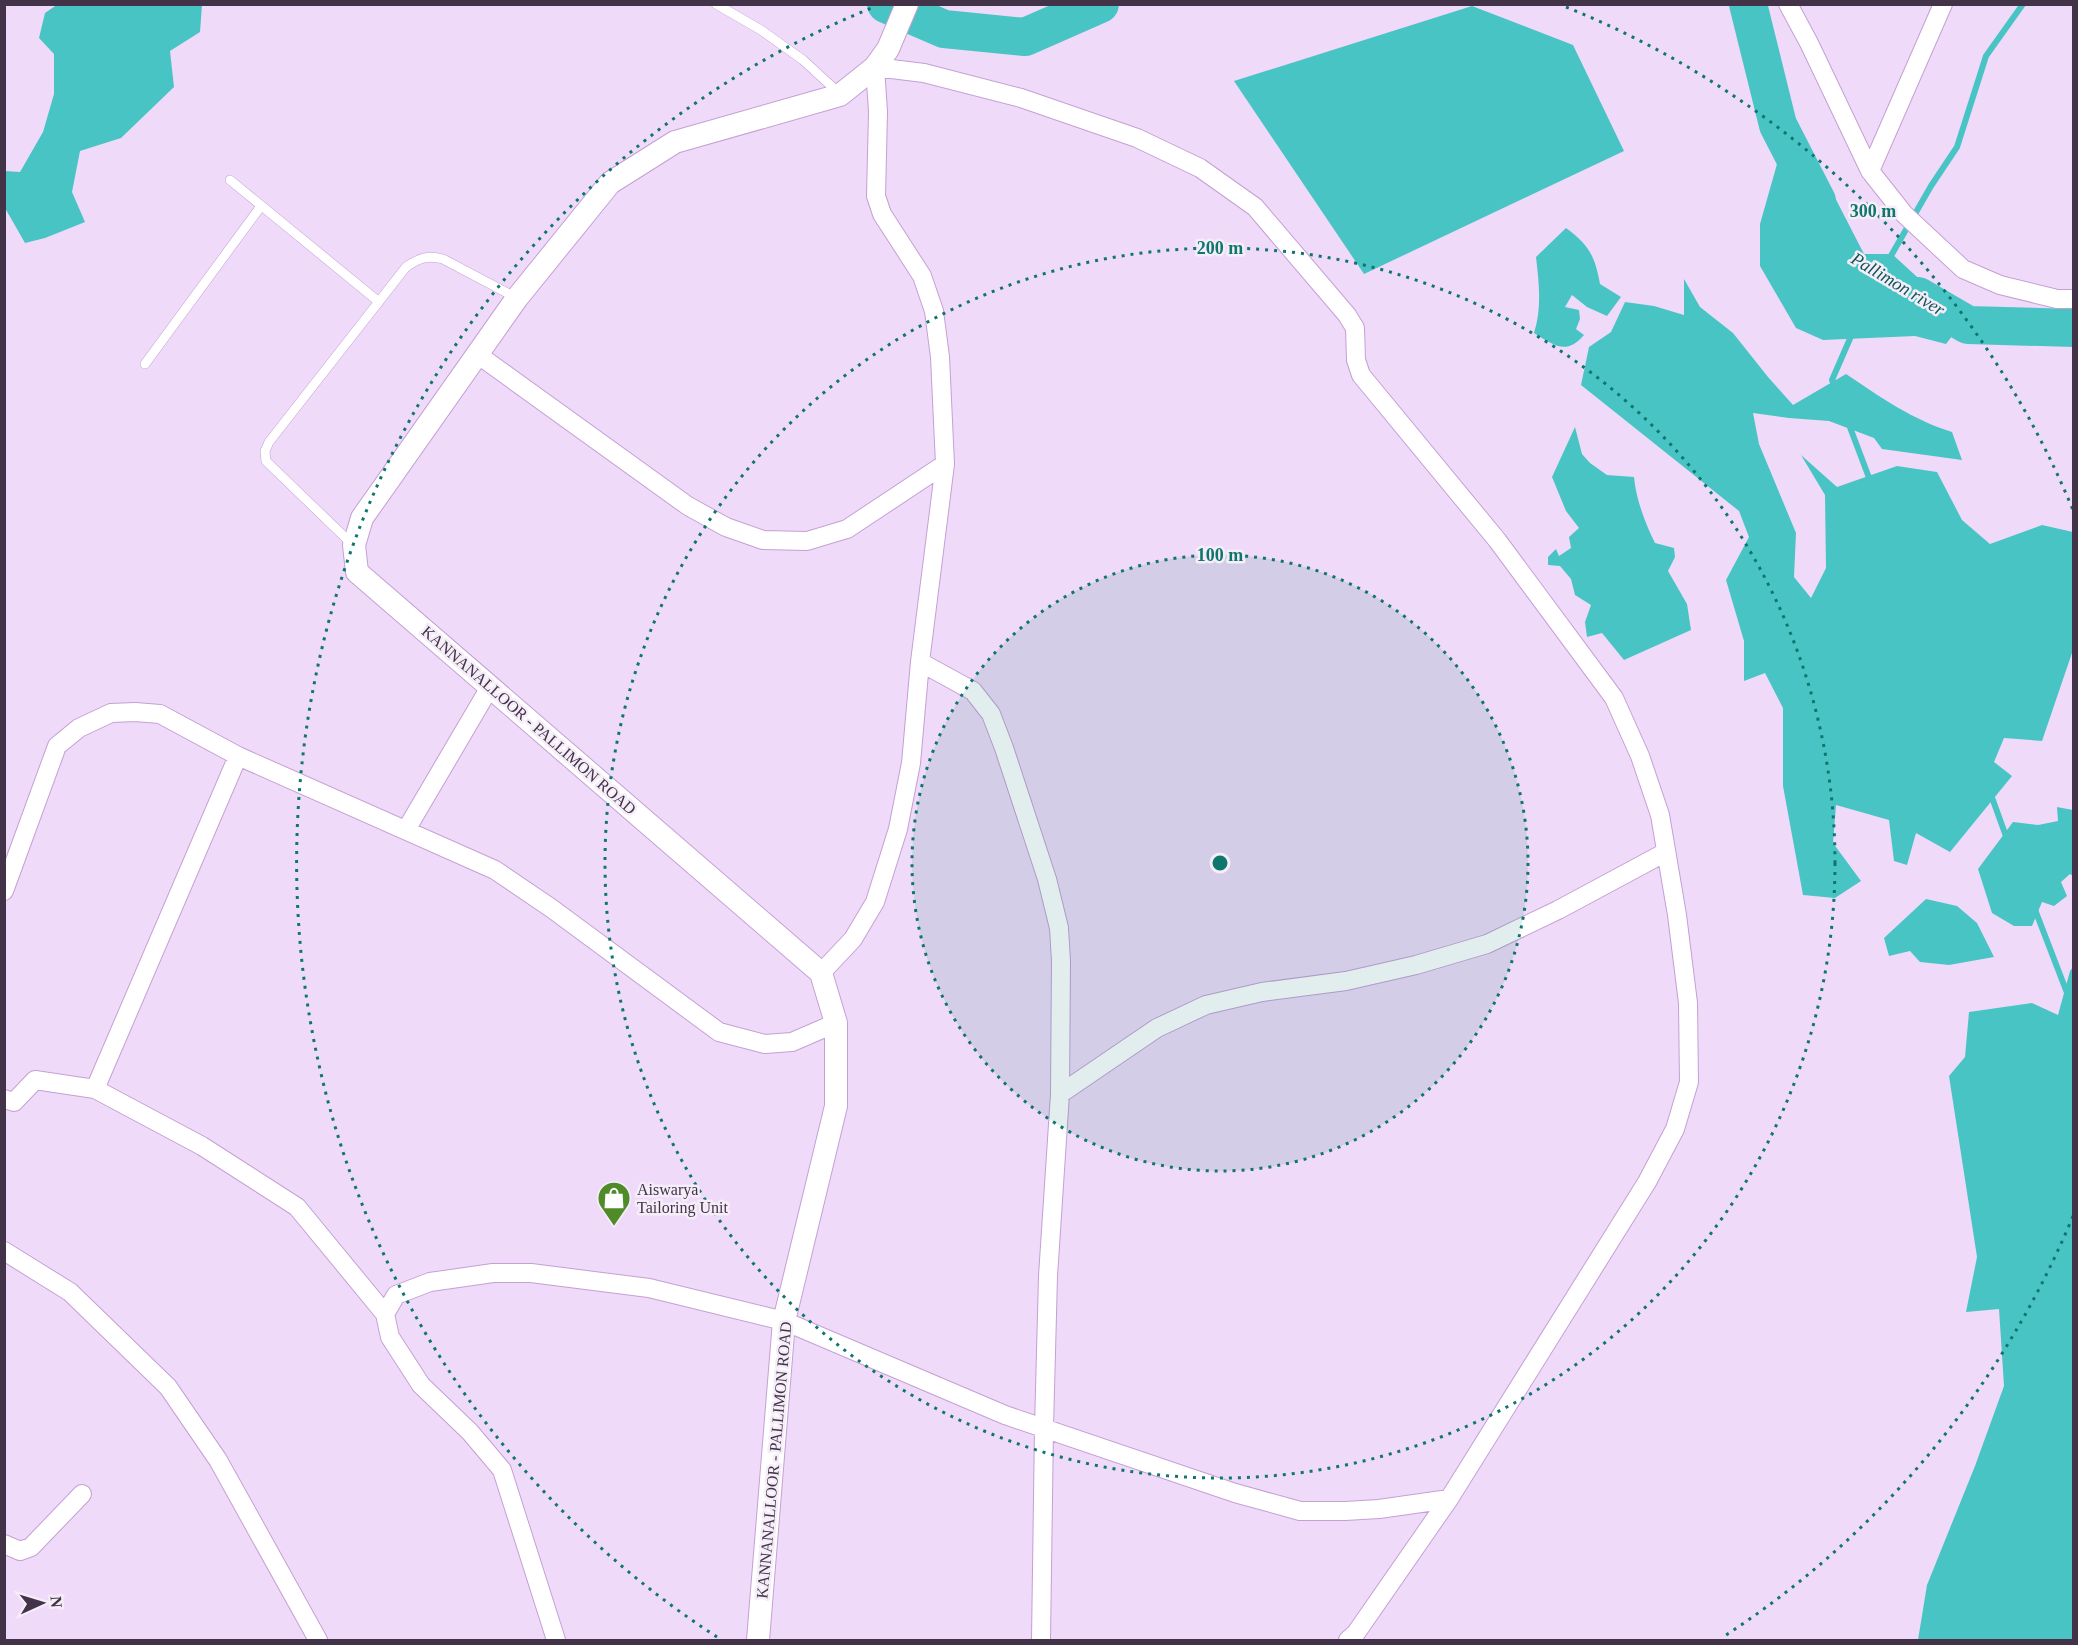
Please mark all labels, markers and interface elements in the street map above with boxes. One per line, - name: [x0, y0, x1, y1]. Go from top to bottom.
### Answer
- text: 300 m: [1850, 201, 1896, 221]
- text: 200 m: [1197, 238, 1243, 258]
- water label: Pallimon river: [1847, 248, 1949, 320]
- text: 100 m: [1197, 545, 1243, 565]
- street label: KANNANALLOOR - PALLIMON ROAD: [418, 622, 640, 818]
- centre of rings: [1210, 853, 1230, 873]
- shop icon: Aiswarya Tailoring Unit: [596, 1180, 632, 1227]
- place label: Aiswarya Tailoring Unit: [637, 1181, 728, 1217]
- street label: KANNANALLOOR - PALLIMON ROAD: [753, 1321, 795, 1599]
- north arrow: [12, 1573, 72, 1633]
- text: N: [48, 1596, 65, 1609]

